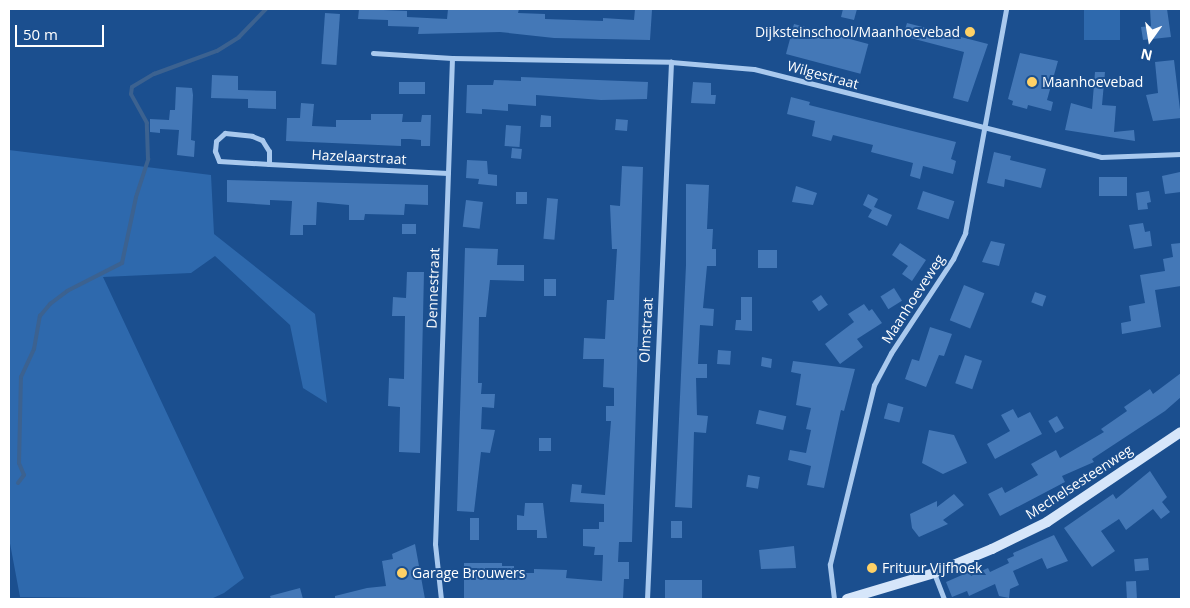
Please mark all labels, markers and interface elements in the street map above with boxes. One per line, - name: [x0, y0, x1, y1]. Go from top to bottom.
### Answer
- scale bar: [18, 15, 106, 47]
- north arrow: [1125, 15, 1175, 65]
- text: 50 m: [23, 24, 58, 44]
- place label: Dijksteinschool/Maanhoevebad: [755, 24, 960, 40]
- marker: Dijksteinschool/Maanhoevebad: [964, 26, 976, 38]
- text: N: [1139, 45, 1154, 66]
- street label: Wilgestraat: [785, 57, 861, 93]
- place label: Maanhoevebad: [1042, 74, 1143, 90]
- marker: Maanhoevebad: [1026, 76, 1038, 88]
- street label: Hazelaarstraat: [311, 146, 407, 168]
- street label: Dennestraat: [423, 247, 443, 329]
- street label: Maanhoeveweg: [878, 251, 948, 347]
- street label: Olmstraat: [636, 297, 656, 363]
- street label: Mechelsesteenweg: [1022, 441, 1136, 523]
- place label: Frituur Vijfhoek: [882, 560, 982, 576]
- marker: Frituur Vijfhoek: [866, 562, 878, 574]
- place label: Garage Brouwers: [412, 565, 525, 581]
- marker: Garage Brouwers: [396, 567, 408, 579]

